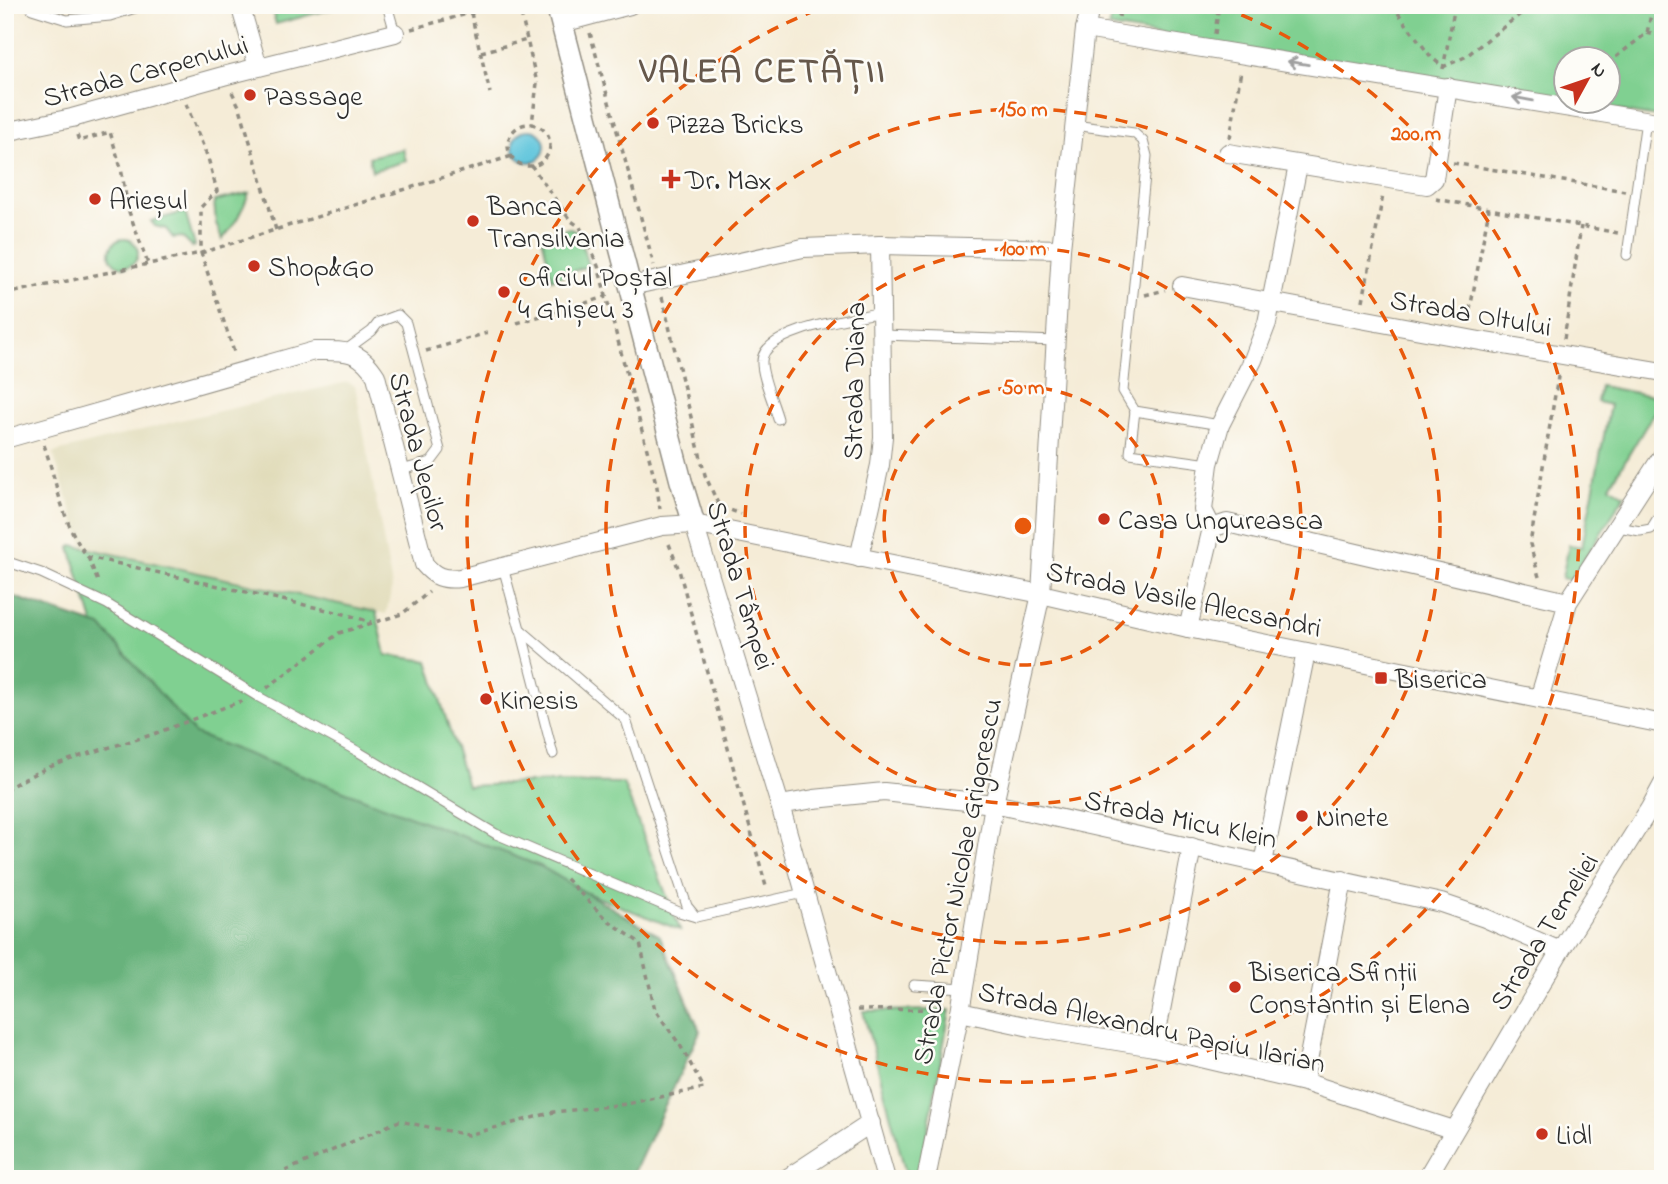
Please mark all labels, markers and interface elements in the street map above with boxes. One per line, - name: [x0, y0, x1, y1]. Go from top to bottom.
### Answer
- street label: Strada Carpenului: [38, 26, 253, 121]
- north arrow: [1552, 46, 1622, 116]
- district label: VALEA CETĂȚII: [638, 48, 887, 99]
- one-way arrow: [1288, 56, 1310, 69]
- text: N: [1584, 57, 1613, 84]
- place label: Passage: [264, 78, 363, 119]
- marker: Passage: [242, 87, 258, 103]
- one-way arrow: [1512, 92, 1535, 105]
- text: 150 m: [998, 96, 1048, 126]
- place label: Pizza Bricks: [667, 106, 804, 147]
- marker: Pizza Bricks: [645, 115, 661, 131]
- text: 200 m: [1390, 120, 1441, 150]
- place label: Dr. Max: [684, 162, 772, 203]
- marker: Dr. Max: [663, 171, 679, 187]
- place label: Arieșul: [109, 182, 187, 223]
- place label: Banca Transilvania: [486, 188, 625, 261]
- marker: Arieșul: [87, 191, 103, 207]
- marker: Banca Transilvania: [465, 213, 481, 229]
- text: 100 m: [1000, 235, 1046, 265]
- place label: Shop&Go: [268, 249, 374, 290]
- marker: Shop&Go: [246, 258, 262, 274]
- place label: Oficiul Poștal 4 Ghișeu 3: [518, 259, 672, 332]
- street label: Strada Oltului: [1386, 281, 1554, 350]
- marker: Oficiul Poștal 4 Ghișeu 3: [496, 284, 512, 300]
- street label: Strada Diana: [835, 301, 878, 461]
- street label: Strada Jepilor: [376, 368, 458, 536]
- text: 50 m: [1002, 374, 1044, 404]
- street label: Strada Tâmpei: [694, 496, 784, 676]
- place label: Casa Ungureasca: [1118, 502, 1323, 543]
- marker: Casa Ungureasca: [1096, 511, 1112, 527]
- centre of rings: [1011, 514, 1035, 538]
- street label: Strada Vasile Alecsandri: [1042, 552, 1325, 651]
- place label: Biserica: [1394, 661, 1487, 702]
- marker: Biserica: [1373, 670, 1389, 686]
- place label: Kinesis: [500, 682, 579, 723]
- marker: Kinesis: [478, 691, 494, 707]
- street label: Strada Pictor Nicolae Grigorescu: [904, 695, 1015, 1068]
- street label: Strada Micu Klein: [1080, 781, 1280, 862]
- place label: Ninete: [1316, 799, 1389, 840]
- marker: Ninete: [1294, 808, 1310, 824]
- street label: Strada Temeliei: [1481, 846, 1611, 1020]
- place label: Biserica Sfinții Constantin și Elena: [1248, 954, 1470, 1027]
- street label: Strada Alexandru Papiu Ilarian: [974, 973, 1329, 1086]
- marker: Biserica Sfinții Constantin și Elena: [1227, 979, 1243, 995]
- place label: Lidl: [1556, 1117, 1592, 1158]
- marker: Lidl: [1534, 1126, 1550, 1142]

